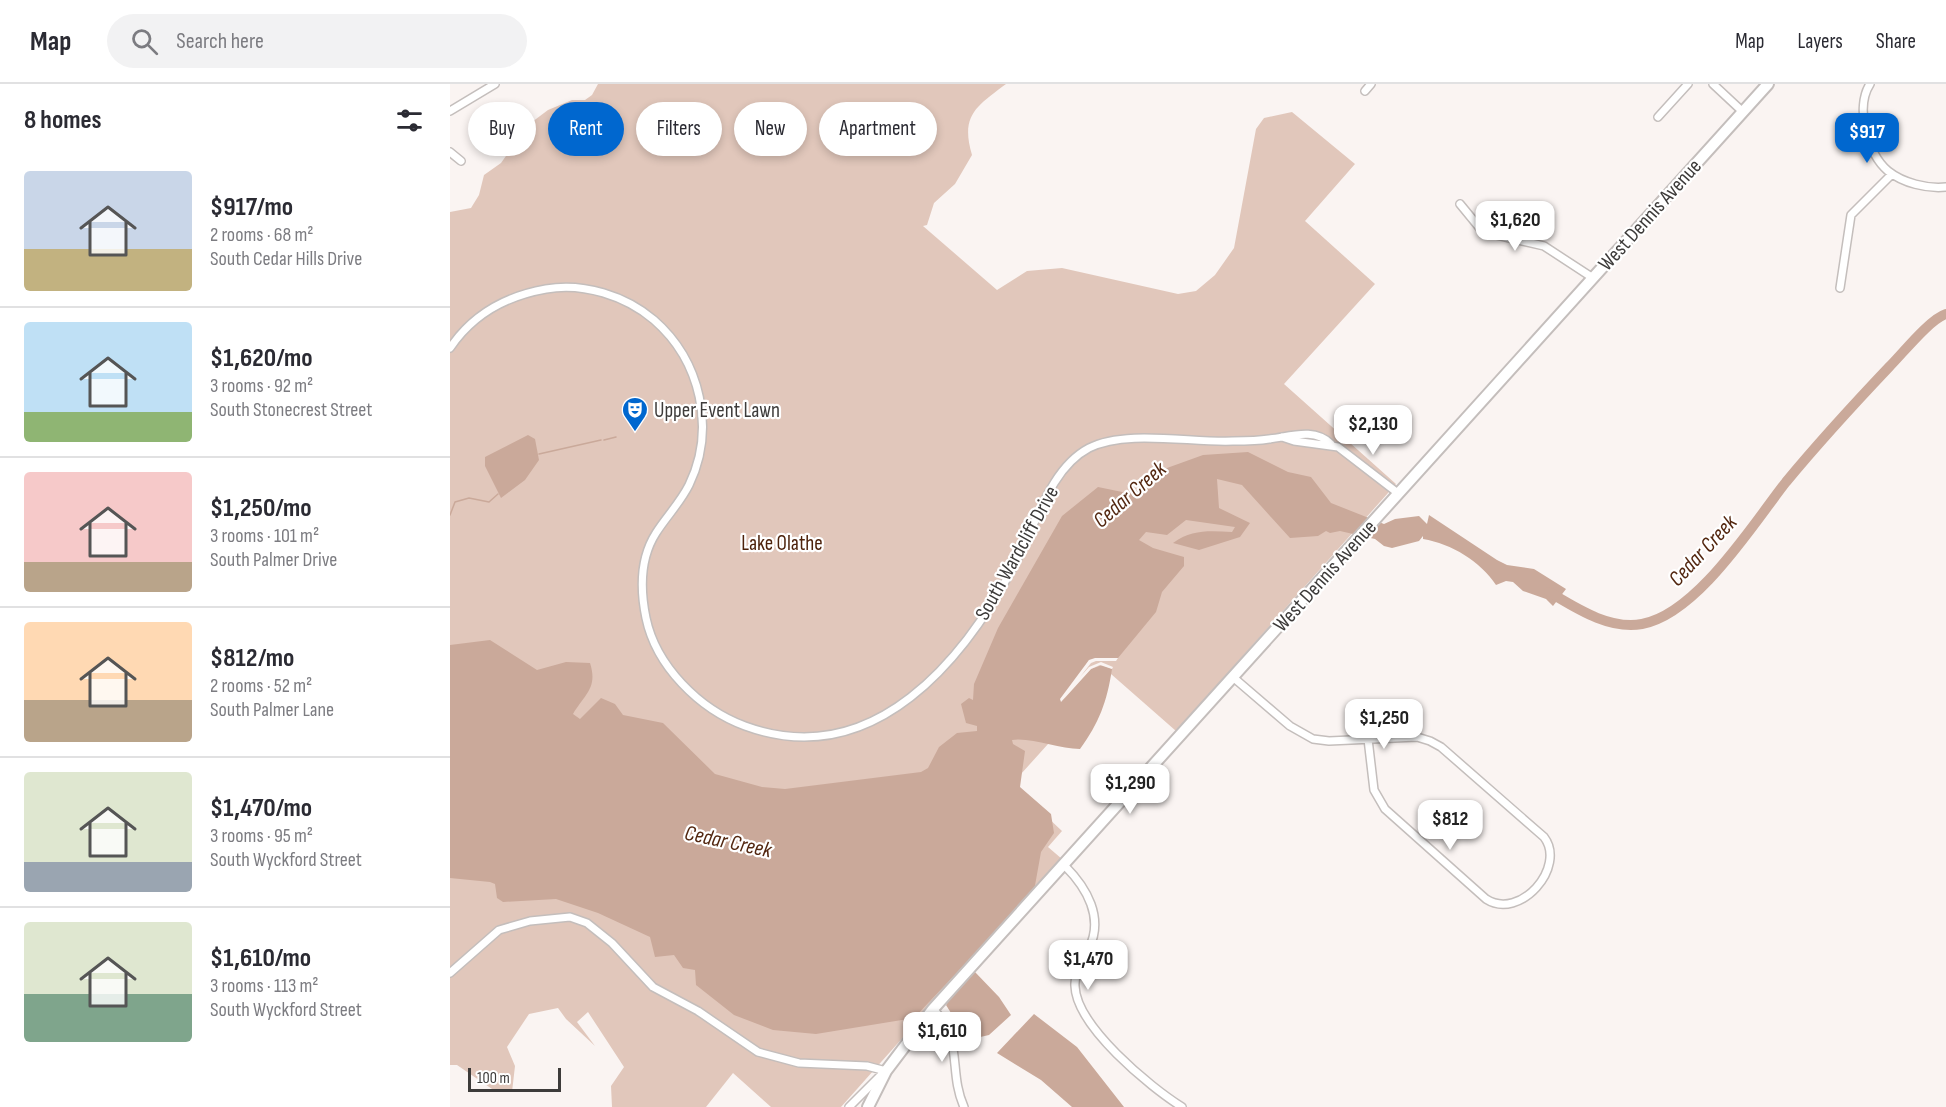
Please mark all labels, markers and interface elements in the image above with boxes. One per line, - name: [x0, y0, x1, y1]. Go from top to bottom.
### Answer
- search box: [107, 14, 527, 68]
- text: Map: [30, 25, 71, 58]
- icon: search: [128, 25, 161, 58]
- text: Search here: [176, 28, 264, 55]
- text: Map: [1735, 29, 1764, 54]
- text: Layers: [1797, 29, 1843, 54]
- text: Share: [1876, 29, 1916, 54]
- chip: Buy: [468, 102, 536, 156]
- chip: Rent: [548, 102, 624, 156]
- chip: Filters: [636, 102, 722, 156]
- chip: New: [734, 102, 807, 156]
- chip: Apartment: [819, 102, 937, 156]
- icon: filters: [393, 104, 426, 137]
- text: 8 homes: [24, 105, 102, 136]
- pin: $917: [1831, 113, 1903, 164]
- text: $917: [1849, 120, 1885, 144]
- street label: West Dennis Avenue: [1593, 154, 1707, 276]
- text: $917/mo: [210, 192, 293, 223]
- icon: home: [72, 195, 144, 267]
- pin: $1,620: [1466, 201, 1564, 252]
- text: $1,620: [1490, 208, 1540, 232]
- text: 2 rooms · 68 m²: [210, 223, 314, 247]
- text: South Cedar Hills Drive: [210, 247, 362, 271]
- text: $1,620/mo: [210, 343, 313, 374]
- icon: home: [72, 346, 144, 418]
- text: 3 rooms · 92 m²: [210, 374, 313, 398]
- theatre icon: Upper Event Lawn: [620, 395, 650, 433]
- text: South Stonecrest Street: [210, 398, 372, 422]
- place label: Upper Event Lawn: [654, 398, 780, 423]
- pin: $2,130: [1324, 405, 1422, 456]
- text: $2,130: [1348, 412, 1398, 436]
- water label: Cedar Creek: [1088, 455, 1173, 534]
- street label: South Wardcliff Drive: [970, 482, 1064, 624]
- text: $1,250/mo: [210, 493, 312, 524]
- icon: home: [72, 496, 144, 568]
- water label: Cedar Creek: [1663, 509, 1743, 592]
- street label: West Dennis Avenue: [1268, 515, 1382, 637]
- text: 3 rooms · 101 m²: [210, 524, 319, 548]
- park label: Lake Olathe: [741, 531, 823, 556]
- text: South Palmer Drive: [210, 548, 337, 572]
- text: $812/mo: [210, 643, 294, 674]
- icon: home: [72, 646, 144, 718]
- text: 2 rooms · 52 m²: [210, 674, 312, 698]
- text: South Palmer Lane: [210, 698, 334, 722]
- pin: $1,250: [1335, 699, 1433, 750]
- text: $1,250: [1359, 706, 1409, 730]
- pin: $1,290: [1081, 764, 1179, 815]
- text: $1,290: [1105, 771, 1155, 795]
- text: $1,470/mo: [210, 793, 312, 824]
- icon: home: [72, 796, 144, 868]
- pin: $812: [1414, 800, 1486, 851]
- text: $812: [1432, 807, 1468, 831]
- water label: Cedar Creek: [682, 820, 775, 865]
- text: 3 rooms · 95 m²: [210, 824, 313, 848]
- text: South Wyckford Street: [210, 848, 362, 872]
- pin: $1,470: [1039, 940, 1137, 991]
- text: $1,610/mo: [210, 943, 311, 974]
- icon: home: [72, 946, 144, 1018]
- text: $1,470: [1063, 947, 1113, 971]
- text: 3 rooms · 113 m²: [210, 974, 319, 998]
- text: South Wyckford Street: [210, 998, 362, 1022]
- pin: $1,610: [893, 1012, 991, 1063]
- text: $1,610: [917, 1019, 967, 1043]
- scale bar: [468, 1065, 561, 1092]
- text: 100 m: [477, 1069, 510, 1088]

